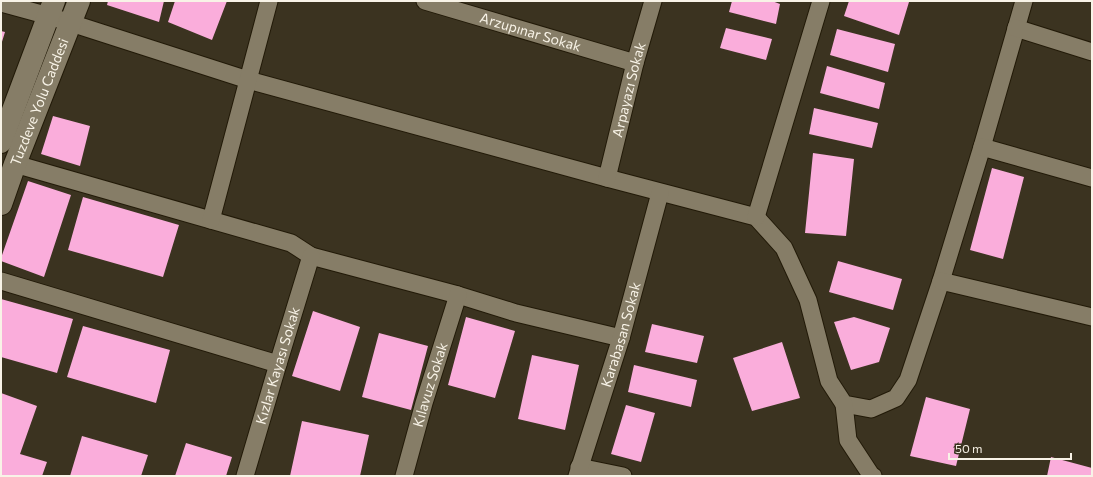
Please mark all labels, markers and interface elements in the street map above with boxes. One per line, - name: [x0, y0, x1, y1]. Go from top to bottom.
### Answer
- street label: Arzupınar Sokak: [478, 9, 584, 55]
- street label: Tuzdeve Yolu Caddesi: [6, 36, 72, 168]
- street label: Arpayazı Sokak: [608, 40, 649, 139]
- street label: Karabasan Sokak: [597, 280, 644, 389]
- street label: Kızlar Kayası Sokak: [252, 304, 303, 426]
- street label: Kılavuz Sokak: [409, 340, 451, 429]
- scale bar: [949, 435, 1071, 461]
- text: 50 m: [955, 441, 983, 455]

